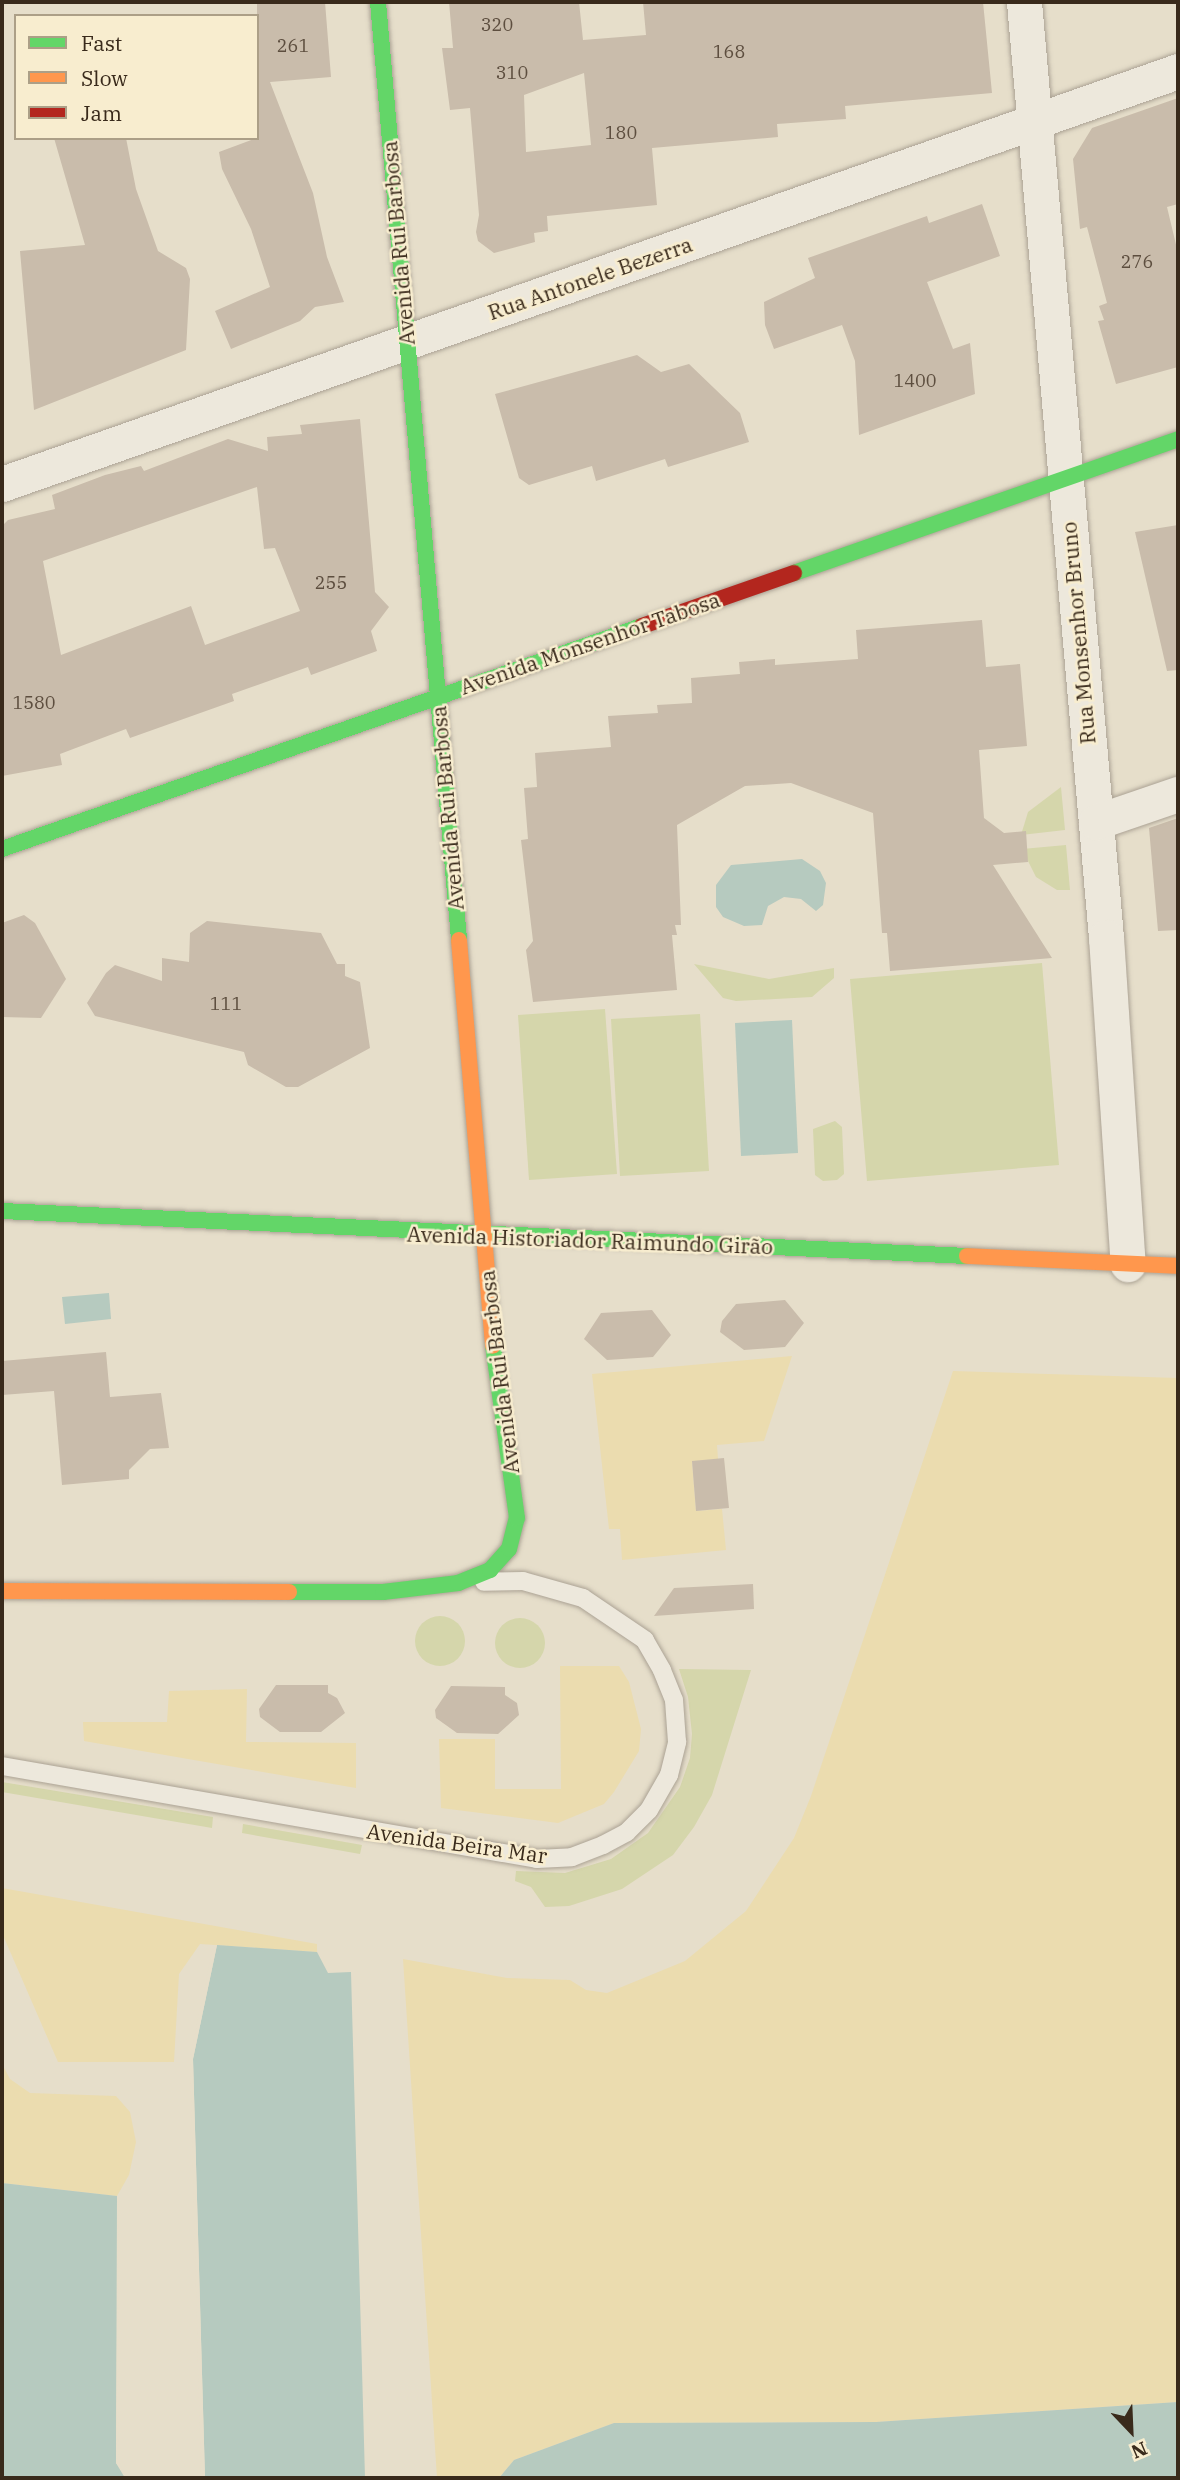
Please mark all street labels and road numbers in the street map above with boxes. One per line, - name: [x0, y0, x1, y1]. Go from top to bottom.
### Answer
- street label: Avenida Rui Barbosa: [377, 140, 419, 346]
- street label: Rua Antonele Bezerra: [484, 231, 696, 325]
- street label: Rua Monsenhor Bruno: [1056, 521, 1100, 745]
- street label: Avenida Monsenhor Tabosa: [457, 587, 723, 699]
- street label: Avenida Rui Barbosa: [426, 705, 468, 911]
- street label: Avenida Historiador Raimundo Girão: [406, 1221, 774, 1259]
- street label: Avenida Rui Barbosa: [474, 1269, 524, 1475]
- street label: Avenida Beira Mar: [365, 1818, 549, 1868]

